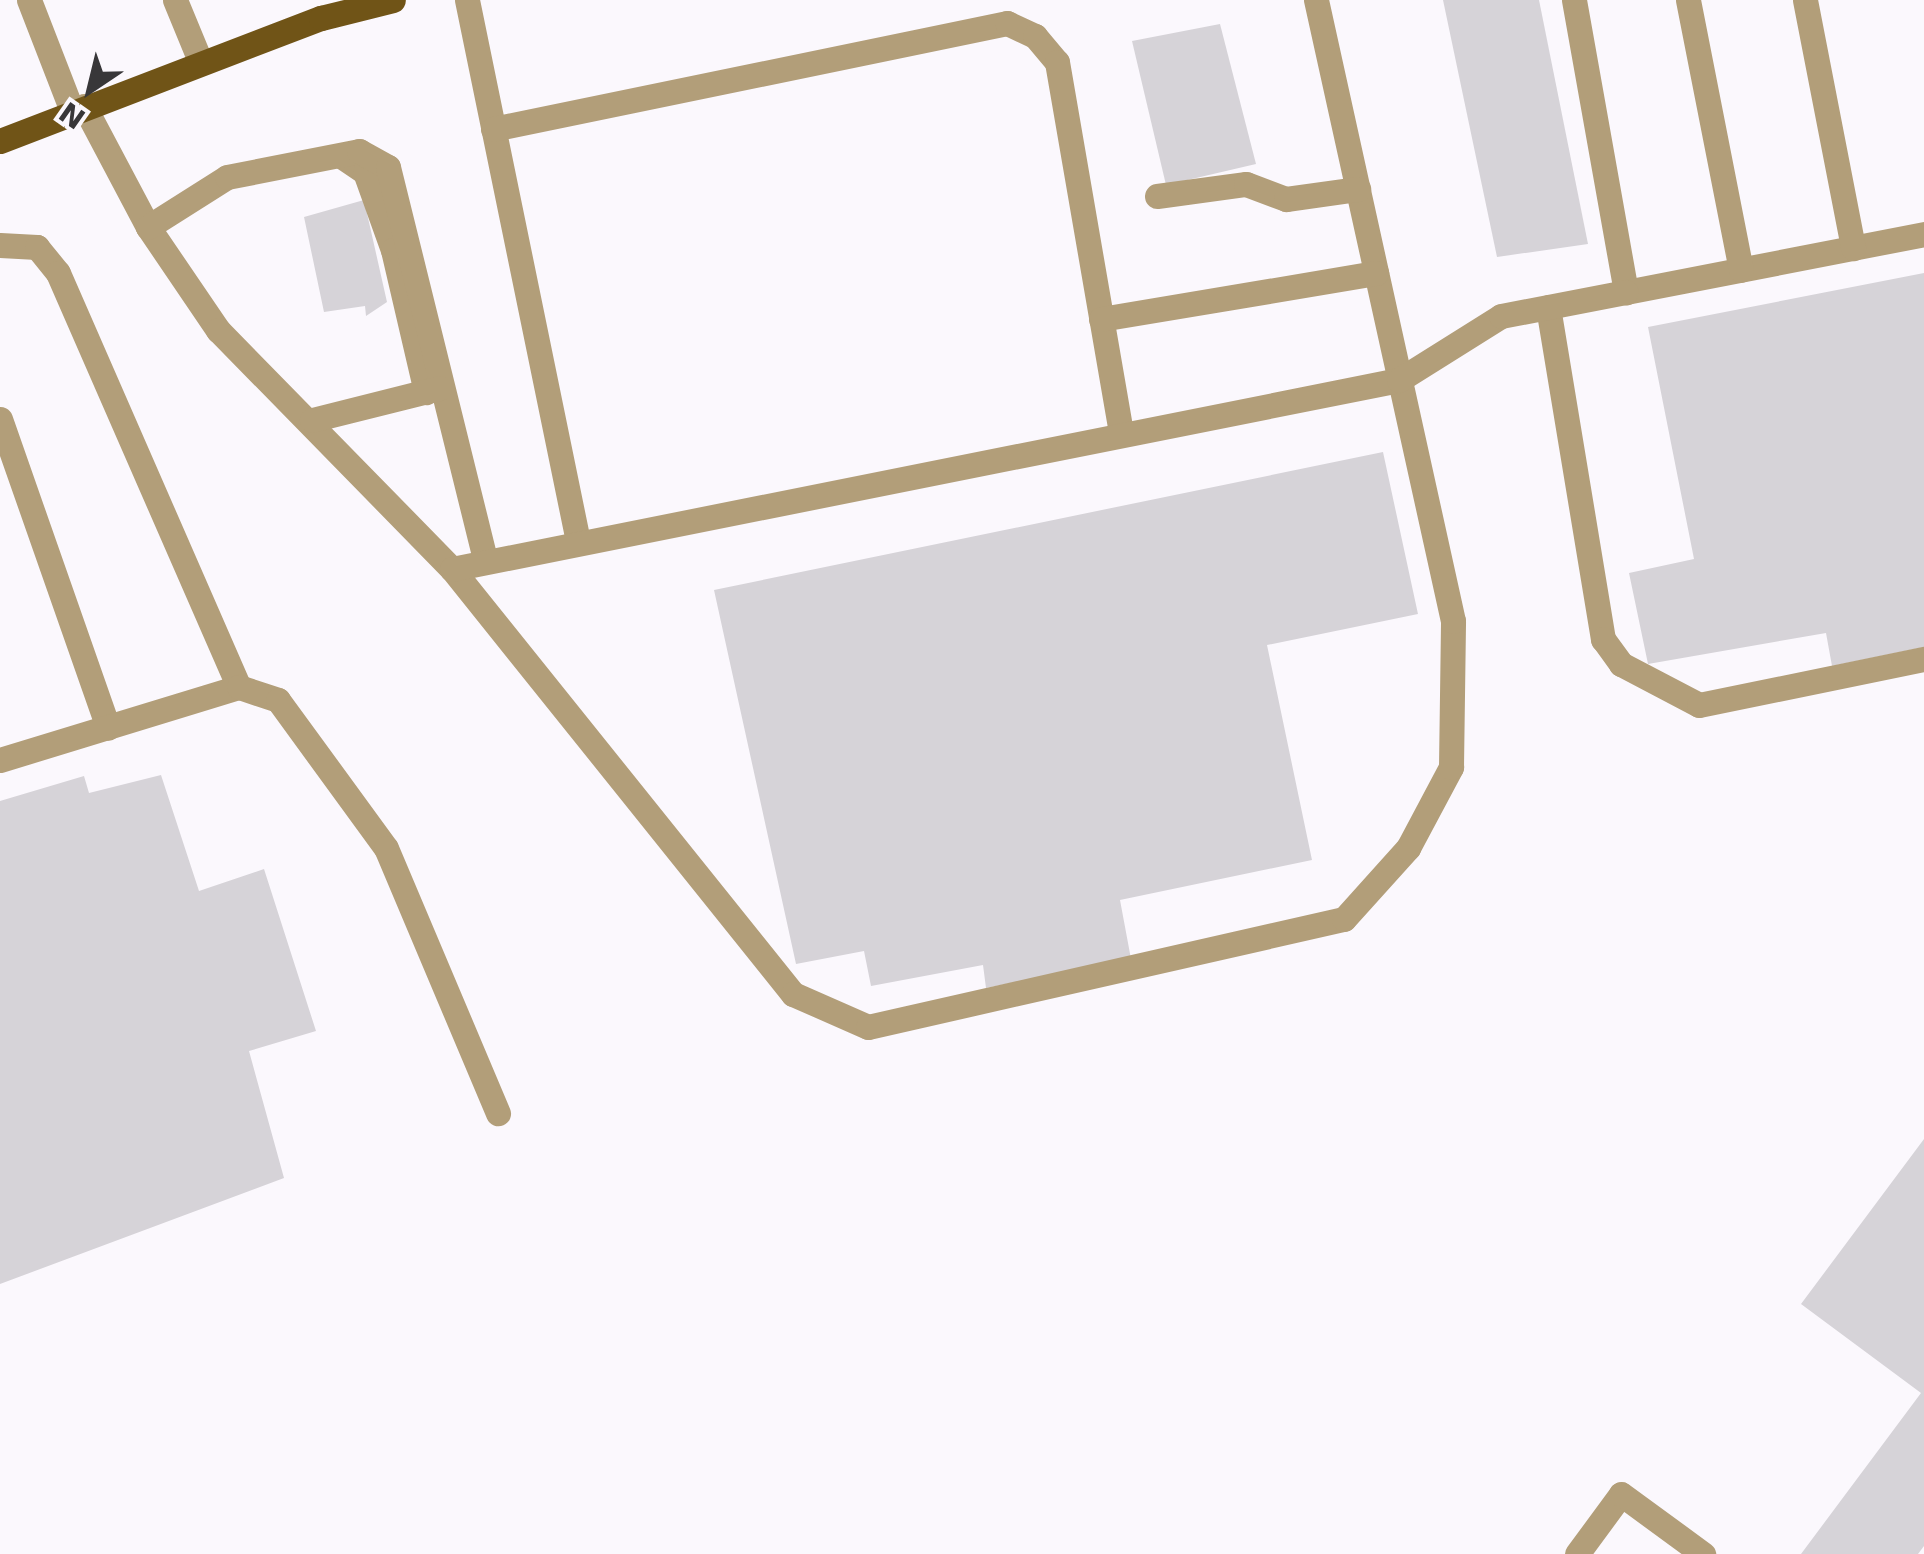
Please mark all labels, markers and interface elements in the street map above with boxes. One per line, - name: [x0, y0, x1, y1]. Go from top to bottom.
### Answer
- north arrow: [40, 40, 140, 140]
- text: N: [53, 95, 92, 135]

